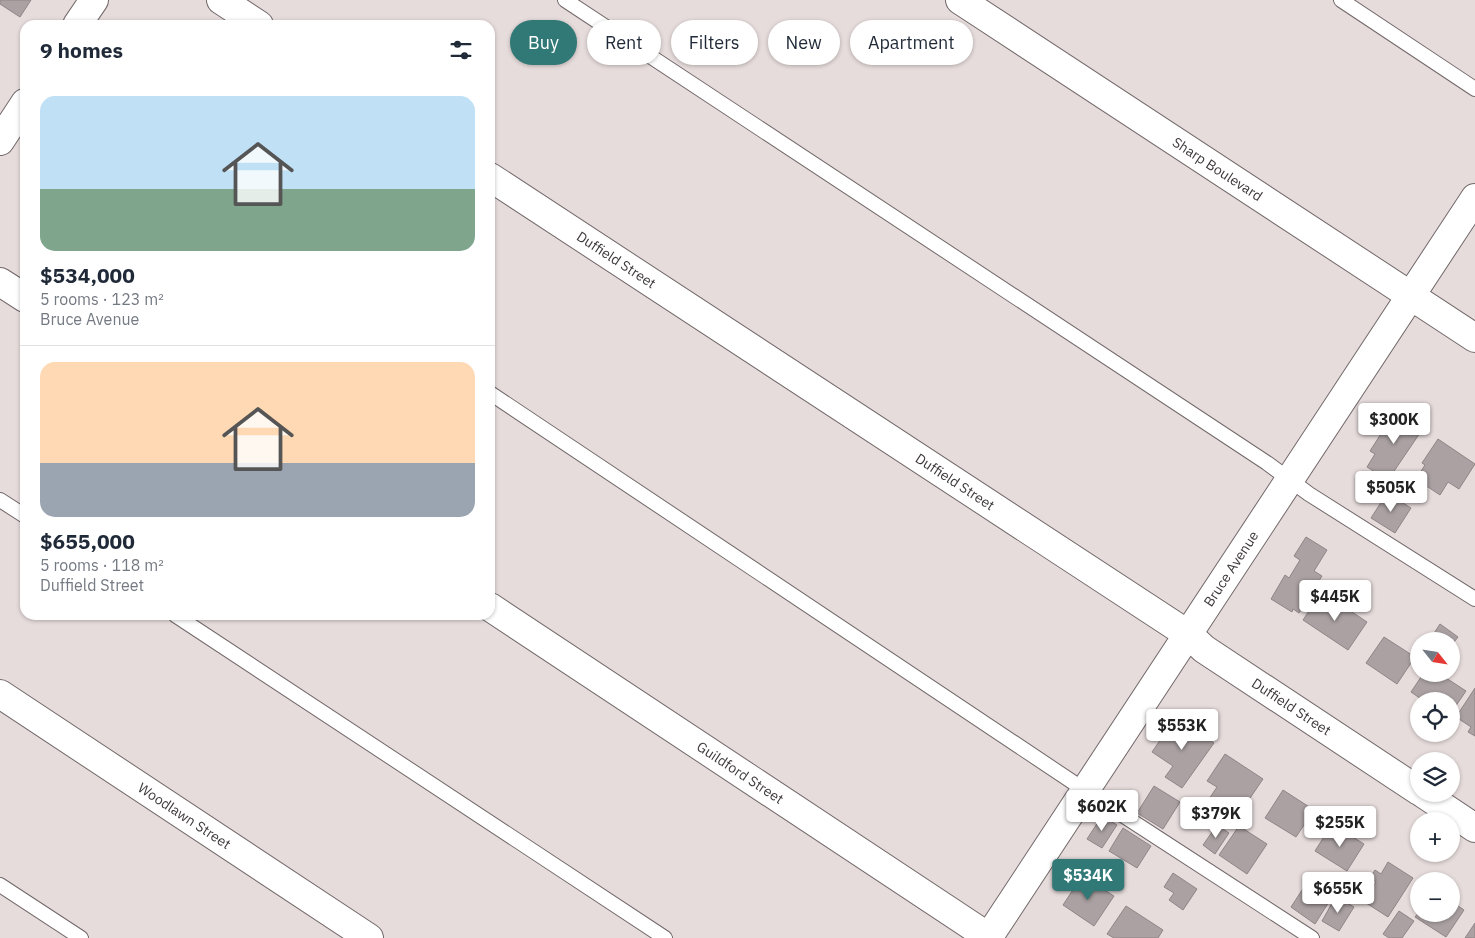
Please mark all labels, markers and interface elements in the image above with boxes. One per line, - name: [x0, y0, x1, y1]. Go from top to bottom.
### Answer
- chip: Buy: [510, 20, 577, 65]
- chip: Rent: [587, 20, 661, 65]
- chip: Filters: [671, 20, 758, 65]
- chip: New: [768, 20, 840, 65]
- chip: Apartment: [850, 20, 973, 65]
- text: 9 homes: [40, 36, 123, 64]
- icon: filters: [447, 36, 475, 64]
- icon: home: [213, 129, 303, 219]
- street label: Sharp Boulevard: [1169, 133, 1266, 205]
- street label: Duffield Street: [573, 227, 659, 292]
- text: $534,000: [40, 261, 135, 289]
- text: 5 rooms · 123 m²: [40, 289, 164, 309]
- text: Bruce Avenue: [40, 309, 139, 329]
- icon: home: [213, 394, 303, 484]
- pin: $300K: [1359, 402, 1429, 445]
- text: $300K: [1369, 409, 1419, 429]
- street label: Duffield Street: [912, 449, 998, 514]
- pin: $505K: [1356, 470, 1426, 513]
- text: $505K: [1366, 477, 1416, 497]
- text: $655,000: [40, 527, 135, 555]
- street label: Bruce Avenue: [1200, 527, 1263, 610]
- text: 5 rooms · 118 m²: [40, 555, 164, 575]
- text: Duffield Street: [40, 575, 144, 595]
- pin: $445K: [1300, 580, 1370, 622]
- text: $445K: [1310, 586, 1360, 606]
- north arrow: [1410, 632, 1460, 682]
- map controls: [1410, 632, 1460, 922]
- street label: Duffield Street: [1248, 674, 1335, 739]
- button: locate: [1410, 692, 1460, 742]
- pin: $553K: [1147, 708, 1217, 751]
- text: $553K: [1157, 715, 1207, 735]
- street label: Guildford Street: [693, 737, 787, 808]
- button: layers: [1410, 752, 1460, 802]
- street label: Woodlawn Street: [134, 779, 234, 853]
- pin: $602K: [1067, 790, 1137, 832]
- text: $602K: [1077, 796, 1127, 816]
- pin: $379K: [1181, 796, 1251, 839]
- text: $379K: [1191, 803, 1241, 823]
- pin: $255K: [1305, 806, 1375, 848]
- text: $255K: [1315, 812, 1365, 832]
- button: +: [1410, 812, 1460, 862]
- pin: $534K: [1053, 858, 1123, 901]
- text: $534K: [1063, 865, 1113, 885]
- pin: $655K: [1303, 872, 1373, 914]
- button: −: [1410, 872, 1460, 922]
- text: $655K: [1313, 878, 1363, 898]

